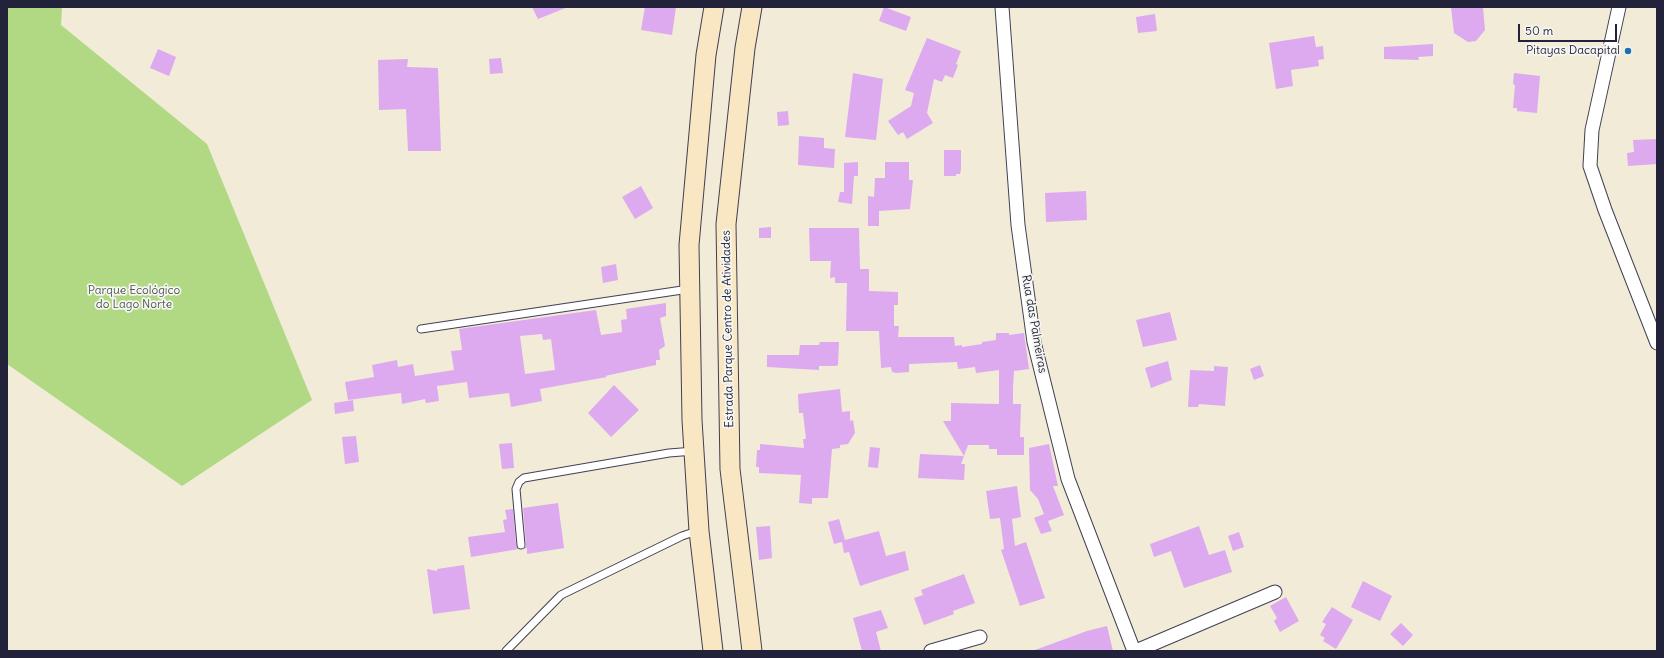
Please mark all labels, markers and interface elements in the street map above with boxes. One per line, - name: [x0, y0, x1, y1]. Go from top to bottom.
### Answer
- scale bar: [1520, 16, 1619, 42]
- text: 50 m: [1525, 23, 1553, 38]
- place label: Pitayas Dacapital: [1526, 44, 1620, 58]
- marker: Pitayas Dacapital: [1623, 46, 1633, 56]
- street label: Estrada Parque Centro de Atividades: [719, 230, 737, 428]
- street label: Rua das Palmeiras: [1018, 274, 1050, 374]
- park label: Parque Ecológico do Lago Norte: [88, 284, 180, 312]

